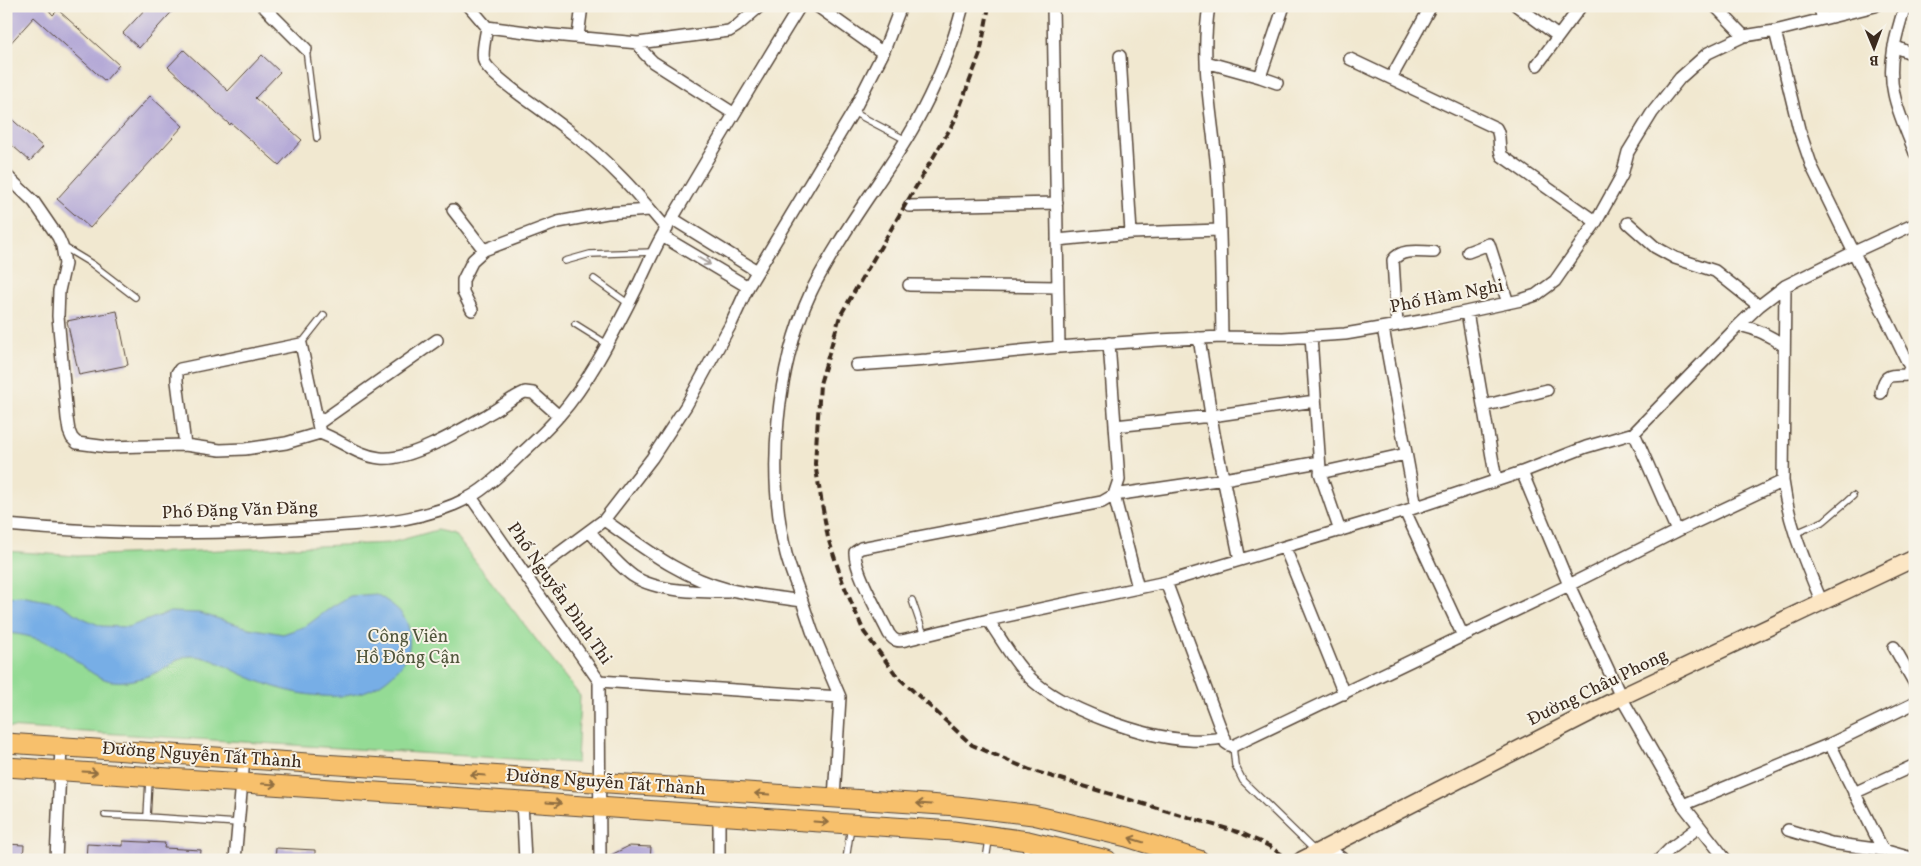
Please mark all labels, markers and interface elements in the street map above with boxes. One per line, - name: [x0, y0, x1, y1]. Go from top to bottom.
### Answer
- north arrow: [1848, 22, 1898, 72]
- text: B: [1869, 50, 1879, 69]
- one-way arrow: [696, 256, 710, 266]
- street label: Phố Hàm Nghi: [1388, 274, 1506, 320]
- street label: Phố Đặng Văn Đăng: [161, 496, 319, 526]
- street label: Phố Nguyễn Đình Thi: [500, 518, 618, 670]
- park label: Công Viên Hồ Đồng Cận: [356, 625, 460, 671]
- street label: Đường Châu Phong: [1524, 643, 1672, 733]
- street label: Đường Nguyễn Tất Thành: [101, 737, 303, 775]
- street label: Đường Nguyễn Tất Thành: [505, 764, 707, 802]
- one-way arrow: [82, 768, 98, 777]
- one-way arrow: [470, 770, 486, 779]
- one-way arrow: [261, 780, 277, 789]
- one-way arrow: [755, 789, 771, 798]
- one-way arrow: [546, 799, 562, 808]
- one-way arrow: [917, 800, 933, 809]
- one-way arrow: [812, 817, 828, 826]
- one-way arrow: [1129, 835, 1144, 844]

